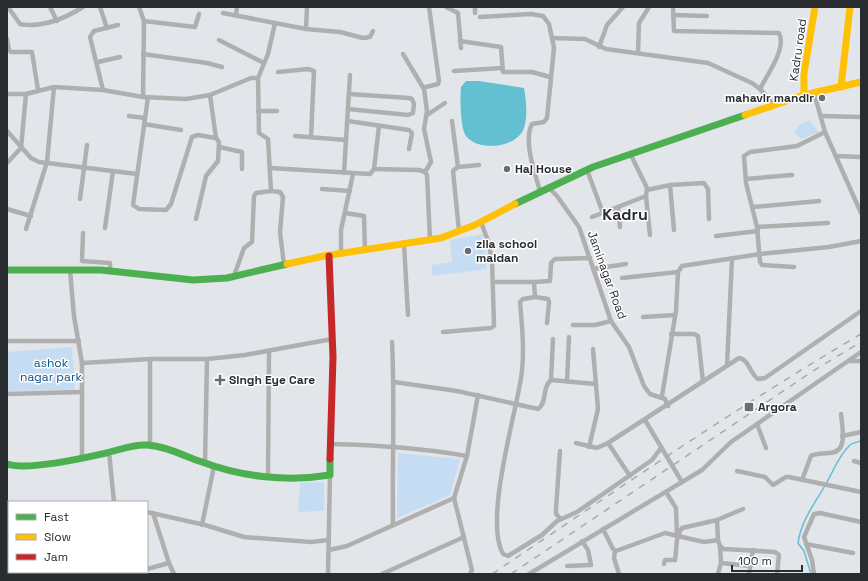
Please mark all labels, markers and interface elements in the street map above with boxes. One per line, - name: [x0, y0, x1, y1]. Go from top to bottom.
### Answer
- street label: Kadru road: [786, 18, 810, 82]
- place label: mahavir mandir: [725, 90, 814, 106]
- marker: mahavir mandir: [817, 93, 827, 103]
- place label: Haj House: [515, 161, 572, 177]
- marker: Haj House: [502, 164, 512, 174]
- district label: Kadru: [602, 204, 648, 225]
- street label: Jaminagar Road: [584, 229, 630, 321]
- place label: zila school maidan: [476, 236, 537, 266]
- marker: zila school maidan: [463, 246, 473, 256]
- park label: ashok nagar park: [20, 355, 82, 385]
- place label: Singh Eye Care: [229, 372, 315, 388]
- marker: Singh Eye Care: [214, 374, 226, 386]
- place label: Argora: [758, 399, 797, 415]
- marker: Argora: [743, 401, 755, 413]
- legend: [8, 501, 148, 573]
- text: Fast: [44, 509, 69, 525]
- text: Slow: [44, 529, 71, 545]
- scale bar: [732, 547, 802, 573]
- text: Jam: [44, 549, 68, 565]
- text: 100 m: [738, 553, 772, 569]

